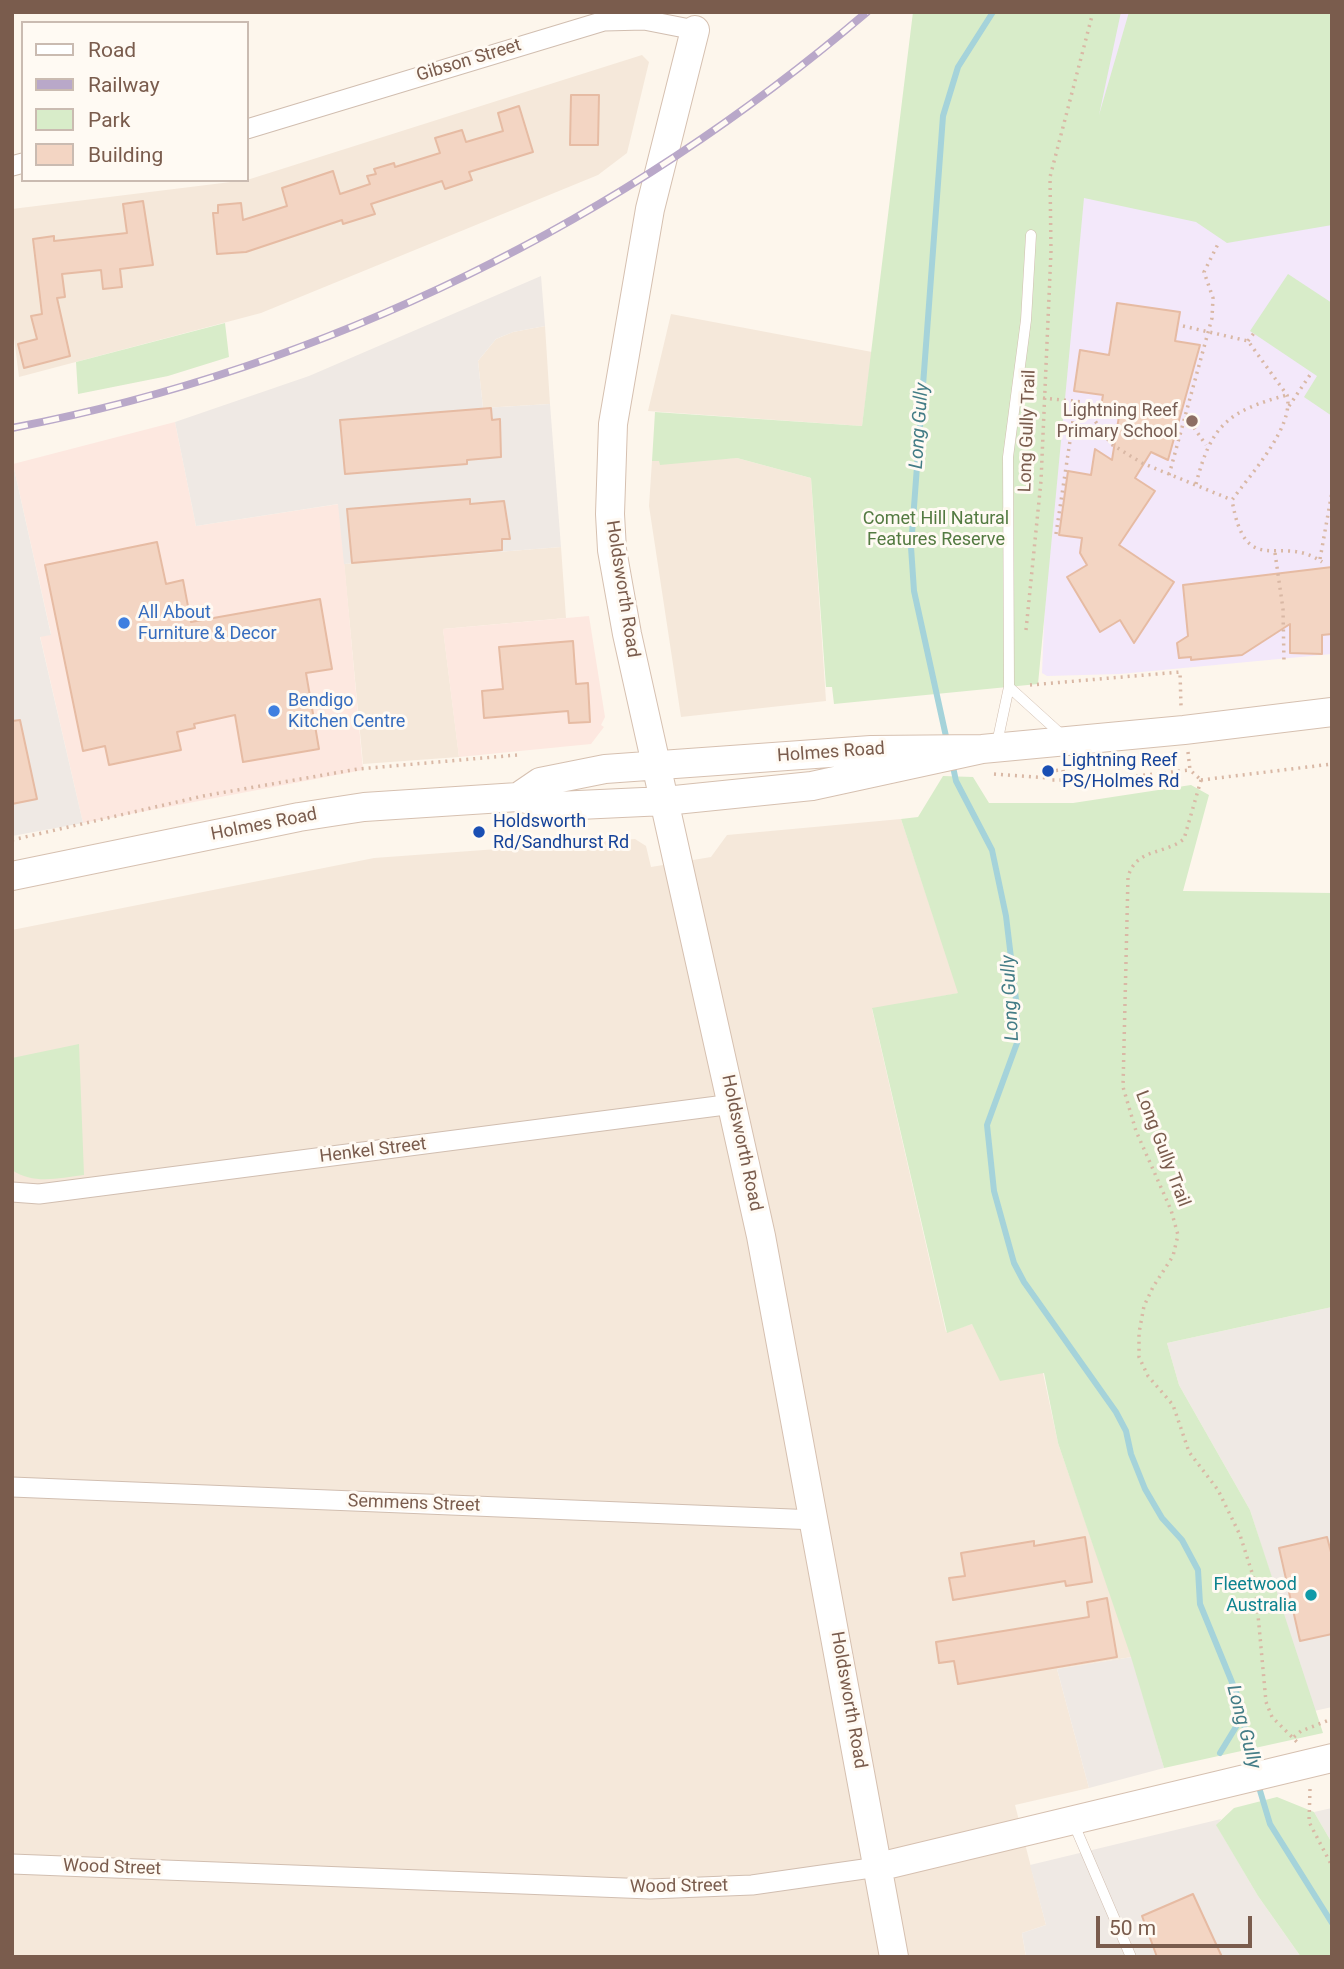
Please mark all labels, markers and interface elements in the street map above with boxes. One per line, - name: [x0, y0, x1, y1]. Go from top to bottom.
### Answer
- legend: [21, 21, 248, 182]
- street label: Gibson Street: [414, 35, 524, 87]
- text: Road: [88, 38, 136, 62]
- text: Railway: [88, 73, 160, 97]
- text: Park: [88, 108, 130, 132]
- text: Building: [88, 143, 163, 167]
- street label: Long Gully Trail: [1015, 369, 1041, 493]
- water label: Long Gully: [906, 382, 934, 470]
- place label: Lightning Reef Primary School: [1056, 400, 1178, 442]
- marker: Lightning Reef Primary School: [1184, 413, 1200, 429]
- park label: Comet Hill Natural Features Reserve: [863, 508, 1009, 550]
- street label: Holdsworth Road: [600, 519, 644, 659]
- place label: All About Furniture & Decor: [138, 602, 277, 644]
- marker: All About Furniture & Decor: [116, 615, 132, 631]
- place label: Bendigo Kitchen Centre: [288, 690, 405, 732]
- marker: Bendigo Kitchen Centre: [266, 703, 282, 719]
- street label: Holmes Road: [776, 738, 886, 768]
- place label: Lightning Reef PS/Holmes Rd: [1062, 750, 1179, 792]
- marker: Lightning Reef PS/Holmes Rd: [1040, 763, 1056, 779]
- street label: Holmes Road: [209, 804, 319, 846]
- place label: Holdsworth Rd/Sandhurst Rd: [493, 811, 629, 854]
- marker: Holdsworth Rd/Sandhurst Rd: [471, 824, 487, 840]
- water label: Long Gully: [997, 954, 1025, 1042]
- street label: Holdsworth Road: [716, 1073, 766, 1213]
- street label: Long Gully Trail: [1130, 1088, 1194, 1210]
- street label: Henkel Street: [319, 1134, 427, 1168]
- street label: Semmens Street: [347, 1491, 481, 1517]
- place label: Fleetwood Australia: [1213, 1574, 1297, 1616]
- marker: Fleetwood Australia: [1303, 1587, 1319, 1603]
- street label: Holdsworth Road: [825, 1630, 871, 1770]
- water label: Long Gully: [1221, 1683, 1265, 1771]
- street label: Wood Street: [62, 1855, 162, 1881]
- street label: Wood Street: [630, 1875, 728, 1899]
- scale bar: [1099, 1902, 1255, 1946]
- text: 50 m: [1109, 1916, 1156, 1940]

